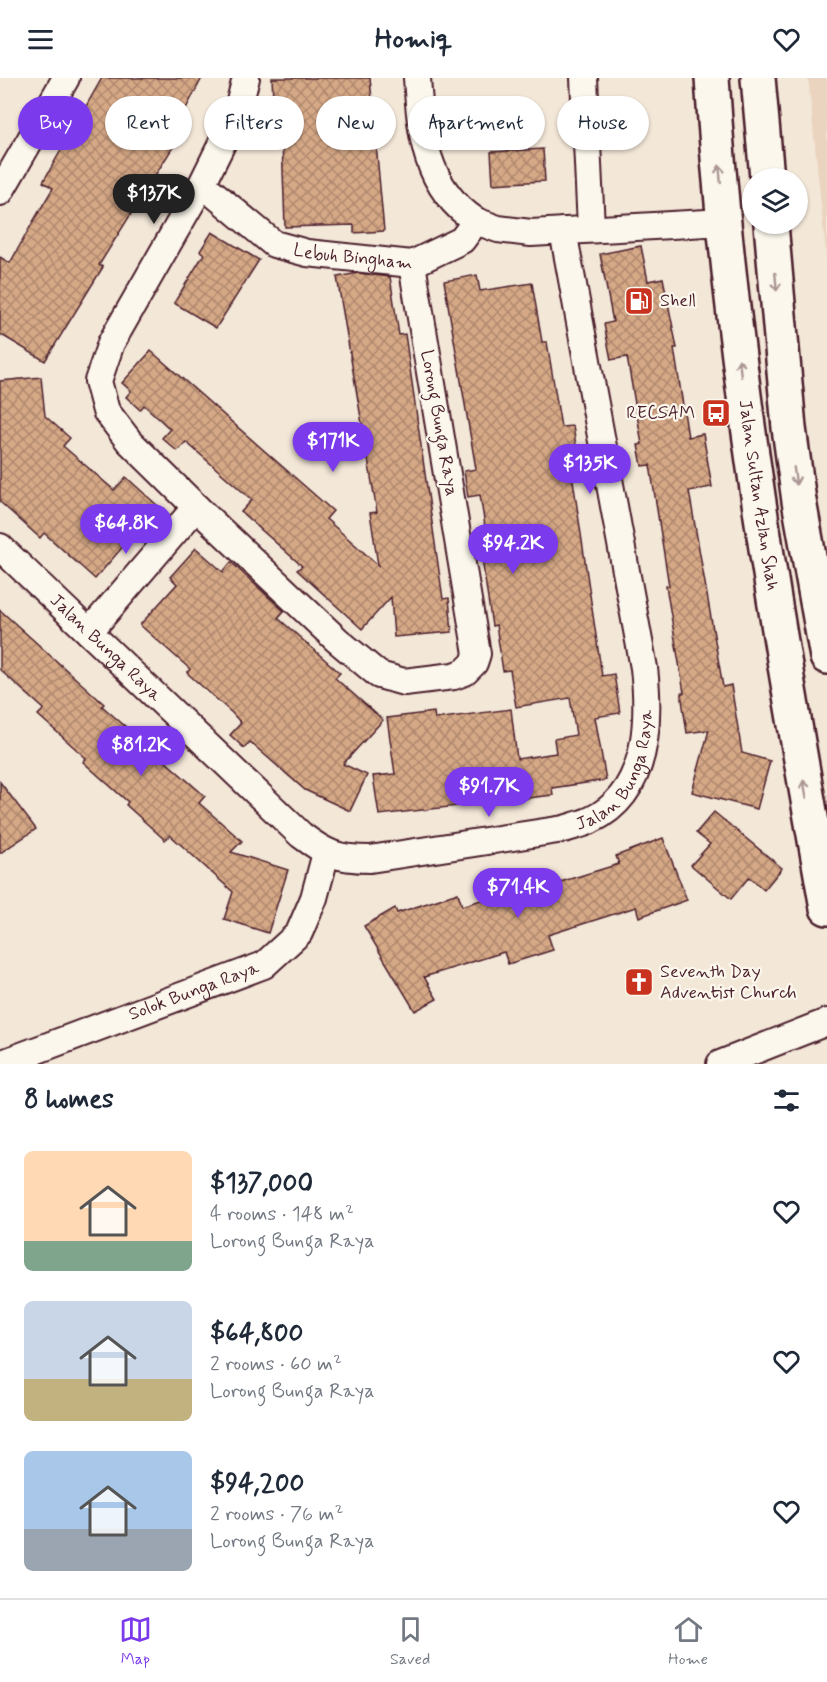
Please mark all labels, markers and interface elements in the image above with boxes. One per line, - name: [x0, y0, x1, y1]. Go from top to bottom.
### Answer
- text: Homiq: [375, 22, 452, 57]
- icon: menu: [24, 23, 57, 56]
- icon: heart: [770, 23, 803, 56]
- chip: Buy: [18, 96, 93, 150]
- chip: Rent: [105, 96, 192, 150]
- chip: Filters: [204, 96, 304, 150]
- chip: New: [316, 96, 396, 150]
- chip: Apartment: [408, 96, 545, 150]
- chip: House: [557, 96, 649, 150]
- one-way arrow: [714, 164, 725, 184]
- map controls: [742, 168, 808, 234]
- button: layers: [742, 168, 808, 234]
- pin: $137K: [112, 174, 196, 225]
- text: $137K: [127, 180, 181, 207]
- street label: Lebuh Bingham: [290, 238, 414, 276]
- one-way arrow: [771, 271, 782, 291]
- fuel station icon: Shell: [623, 285, 655, 317]
- place label: Shell: [660, 289, 696, 313]
- street label: Lorong Bunga Raya: [412, 348, 464, 498]
- one-way arrow: [734, 358, 745, 378]
- bus stop icon: RECSAM: [700, 397, 732, 429]
- street label: Jalan Sultan Azlan Shah: [733, 398, 784, 593]
- place label: RECSAM: [626, 401, 695, 425]
- pin: $171K: [291, 422, 375, 473]
- text: $171K: [307, 428, 359, 455]
- pin: $135K: [548, 444, 632, 495]
- text: $135K: [563, 450, 617, 477]
- one-way arrow: [790, 465, 801, 485]
- pin: $64.8K: [77, 504, 175, 555]
- text: $64.8K: [94, 510, 158, 537]
- pin: $94.2K: [464, 524, 562, 575]
- text: $94.2K: [482, 530, 544, 557]
- street label: Jalan Bunga Raya: [44, 589, 167, 707]
- street label: Jalan Bunga Raya: [573, 709, 658, 837]
- pin: $81.2K: [92, 726, 190, 777]
- text: $81.2K: [111, 732, 171, 759]
- pin: $91.7K: [440, 767, 538, 818]
- text: $91.7K: [459, 773, 519, 800]
- one-way arrow: [800, 779, 811, 799]
- pin: $71.4K: [469, 868, 567, 919]
- text: $71.4K: [487, 874, 549, 901]
- street label: Solok Bunga Raya: [125, 956, 262, 1027]
- place label: Seventh Day Adventist Church: [660, 960, 797, 1005]
- church icon: Seventh Day Adventist Church: [623, 966, 655, 998]
- text: 8 homes: [24, 1083, 114, 1117]
- icon: filters: [770, 1084, 803, 1117]
- text: $137,000: [210, 1167, 313, 1201]
- icon: home: [72, 1175, 144, 1247]
- icon: heart: [770, 1195, 803, 1228]
- text: 4 rooms · 148 m²: [210, 1201, 354, 1228]
- text: Lorong Bunga Raya: [210, 1228, 374, 1255]
- text: $64,800: [210, 1317, 303, 1351]
- icon: home: [72, 1325, 144, 1397]
- icon: heart: [770, 1345, 803, 1378]
- text: 2 rooms · 60 m²: [210, 1351, 342, 1378]
- text: Lorong Bunga Raya: [210, 1378, 374, 1405]
- text: $94,200: [210, 1467, 304, 1501]
- icon: home: [72, 1475, 144, 1547]
- icon: heart: [770, 1495, 803, 1528]
- text: 2 rooms · 76 m²: [210, 1501, 343, 1528]
- text: Lorong Bunga Raya: [210, 1528, 374, 1555]
- tab: Map: [119, 1613, 152, 1670]
- tab: Saved: [390, 1613, 430, 1670]
- tab: Home: [668, 1613, 708, 1670]

